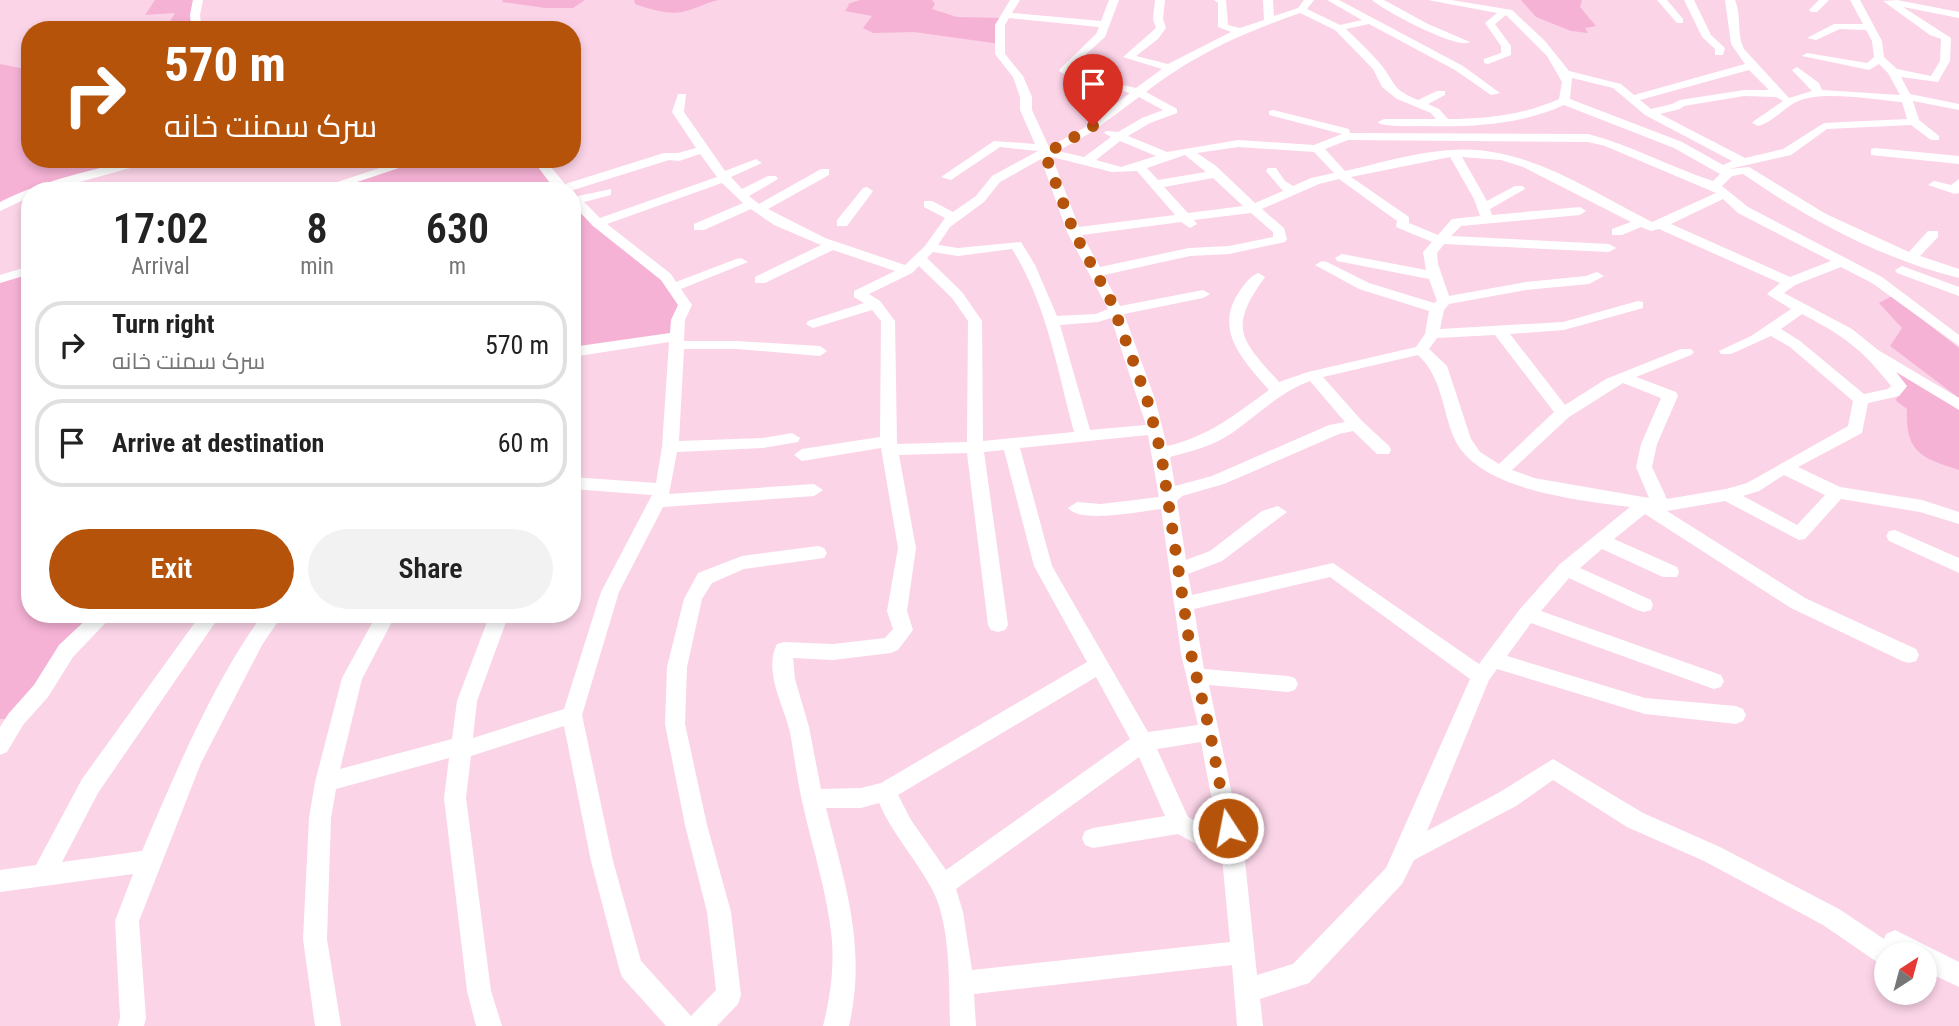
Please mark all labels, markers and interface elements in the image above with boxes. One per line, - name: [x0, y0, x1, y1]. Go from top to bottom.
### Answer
- text: 570 m: [164, 36, 286, 93]
- icon: right: [49, 49, 140, 140]
- pin: [1063, 54, 1123, 126]
- icon: arrive: [1074, 65, 1112, 103]
- text: سرک سمنت خانه: [164, 107, 377, 145]
- text: 17:02: [113, 204, 208, 253]
- text: 8: [307, 204, 328, 253]
- text: 630: [426, 204, 489, 253]
- text: Arrival: [131, 253, 190, 280]
- text: min: [300, 253, 334, 280]
- text: m: [449, 253, 466, 280]
- text: Turn right: [112, 309, 214, 339]
- icon: right: [53, 326, 91, 364]
- text: 570 m: [485, 330, 549, 360]
- text: سرک سمنت خانه: [112, 348, 265, 375]
- icon: arrive: [53, 424, 91, 462]
- text: Arrive at destination: [112, 428, 324, 458]
- text: 60 m: [498, 428, 549, 458]
- button: Exit: [49, 529, 294, 609]
- button: Share: [308, 529, 553, 609]
- position arrow: [1191, 791, 1265, 865]
- north arrow: [1874, 942, 1937, 1004]
- map controls: [1874, 942, 1937, 1005]

